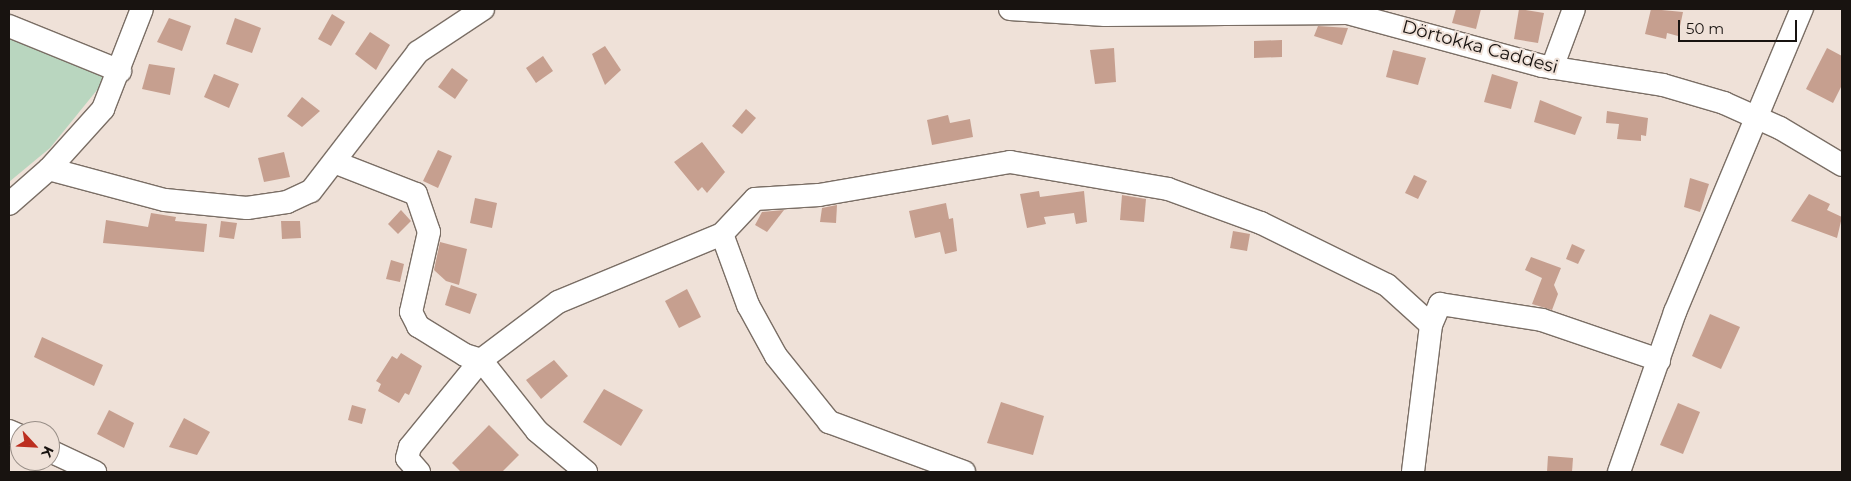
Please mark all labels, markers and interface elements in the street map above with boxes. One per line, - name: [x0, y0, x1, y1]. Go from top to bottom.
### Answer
- scale bar: [1681, 10, 1800, 42]
- street label: Dörtokka Caddesi: [1400, 16, 1560, 78]
- text: 50 m: [1686, 19, 1724, 38]
- north arrow: [10, 421, 60, 471]
- text: K: [37, 443, 58, 460]

